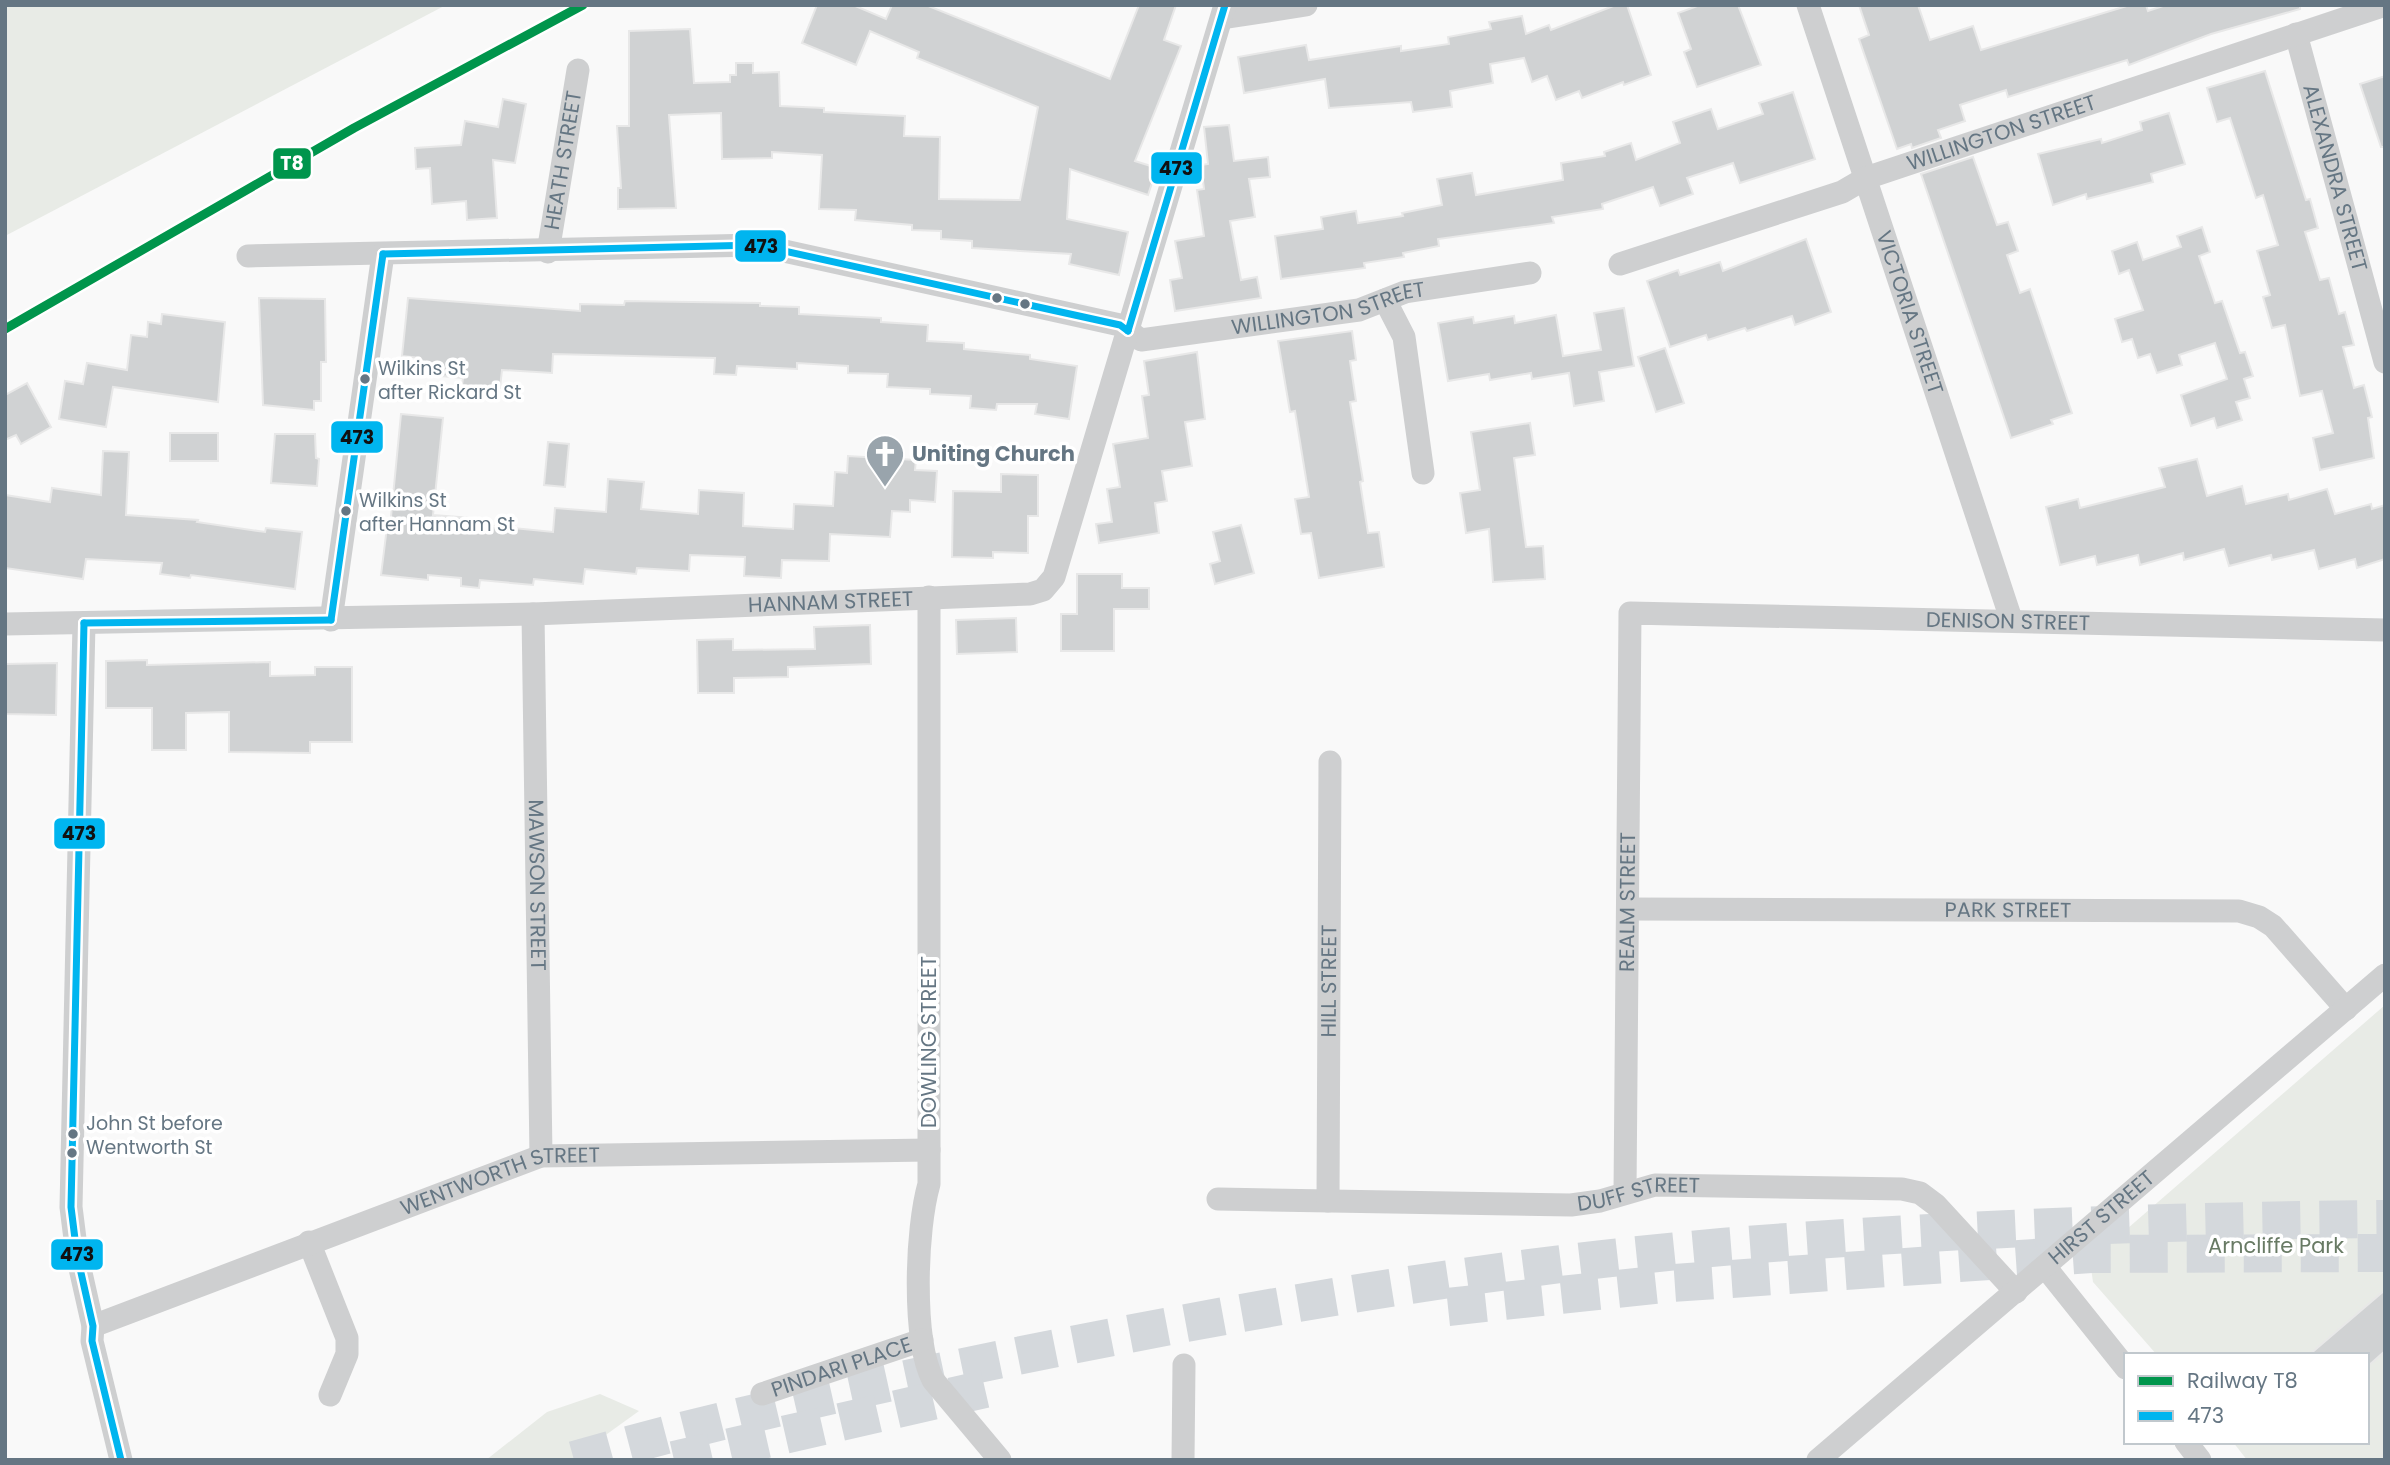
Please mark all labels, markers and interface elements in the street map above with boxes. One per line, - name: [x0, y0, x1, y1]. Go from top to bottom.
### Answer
- street label: ALEXANDRA STREET: [2296, 81, 2375, 275]
- street label: WILLINGTON STREET: [1903, 87, 2100, 177]
- street label: HEATH STREET: [537, 89, 588, 232]
- line badge: T8: [272, 147, 312, 180]
- text: T8: [280, 150, 304, 177]
- line badge: 473: [1150, 151, 1203, 185]
- text: 473: [1159, 155, 1193, 182]
- street label: VICTORIA STREET: [1870, 227, 1951, 398]
- line badge: 473: [734, 229, 787, 263]
- text: 473: [744, 233, 778, 260]
- street label: WILLINGTON STREET: [1230, 274, 1427, 341]
- unlabelled marker: [990, 291, 1004, 305]
- unlabelled marker: [1018, 297, 1032, 311]
- place label: Wilkins St after Rickard St: [378, 355, 521, 406]
- marker: Wilkins St after Rickard St: [358, 372, 372, 386]
- line badge: 473: [330, 420, 384, 454]
- text: 473: [340, 424, 374, 451]
- church icon: Uniting Church: [864, 433, 906, 488]
- place label: Uniting Church: [912, 439, 1075, 468]
- place label: Wilkins St after Hannam St: [359, 487, 515, 538]
- marker: Wilkins St after Hannam St: [339, 504, 353, 518]
- street label: HANNAM STREET: [747, 584, 914, 619]
- street label: DENISON STREET: [1925, 605, 2090, 637]
- street label: MAWSON STREET: [522, 799, 553, 971]
- line badge: 473: [53, 817, 106, 850]
- text: 473: [62, 820, 96, 847]
- street label: REALM STREET: [1612, 832, 1642, 972]
- street label: PARK STREET: [1945, 895, 2071, 924]
- street label: HILL STREET: [1314, 924, 1343, 1038]
- street label: DOWLING STREET: [914, 956, 943, 1128]
- place label: John St before Wentworth St: [86, 1110, 223, 1161]
- marker: John St before Wentworth St: [66, 1127, 80, 1141]
- street label: WENTWORTH STREET: [396, 1140, 600, 1222]
- unlabelled marker: [65, 1146, 79, 1160]
- street label: HIRST STREET: [2042, 1163, 2160, 1271]
- street label: DUFF STREET: [1575, 1170, 1700, 1218]
- park label: Arncliffe Park: [2208, 1231, 2344, 1260]
- line badge: 473: [50, 1238, 104, 1271]
- text: 473: [60, 1241, 94, 1268]
- street label: PINDARI PLACE: [767, 1329, 916, 1404]
- legend: [2124, 1353, 2369, 1444]
- text: Railway T8: [2187, 1366, 2298, 1395]
- text: 473: [2187, 1401, 2224, 1430]

